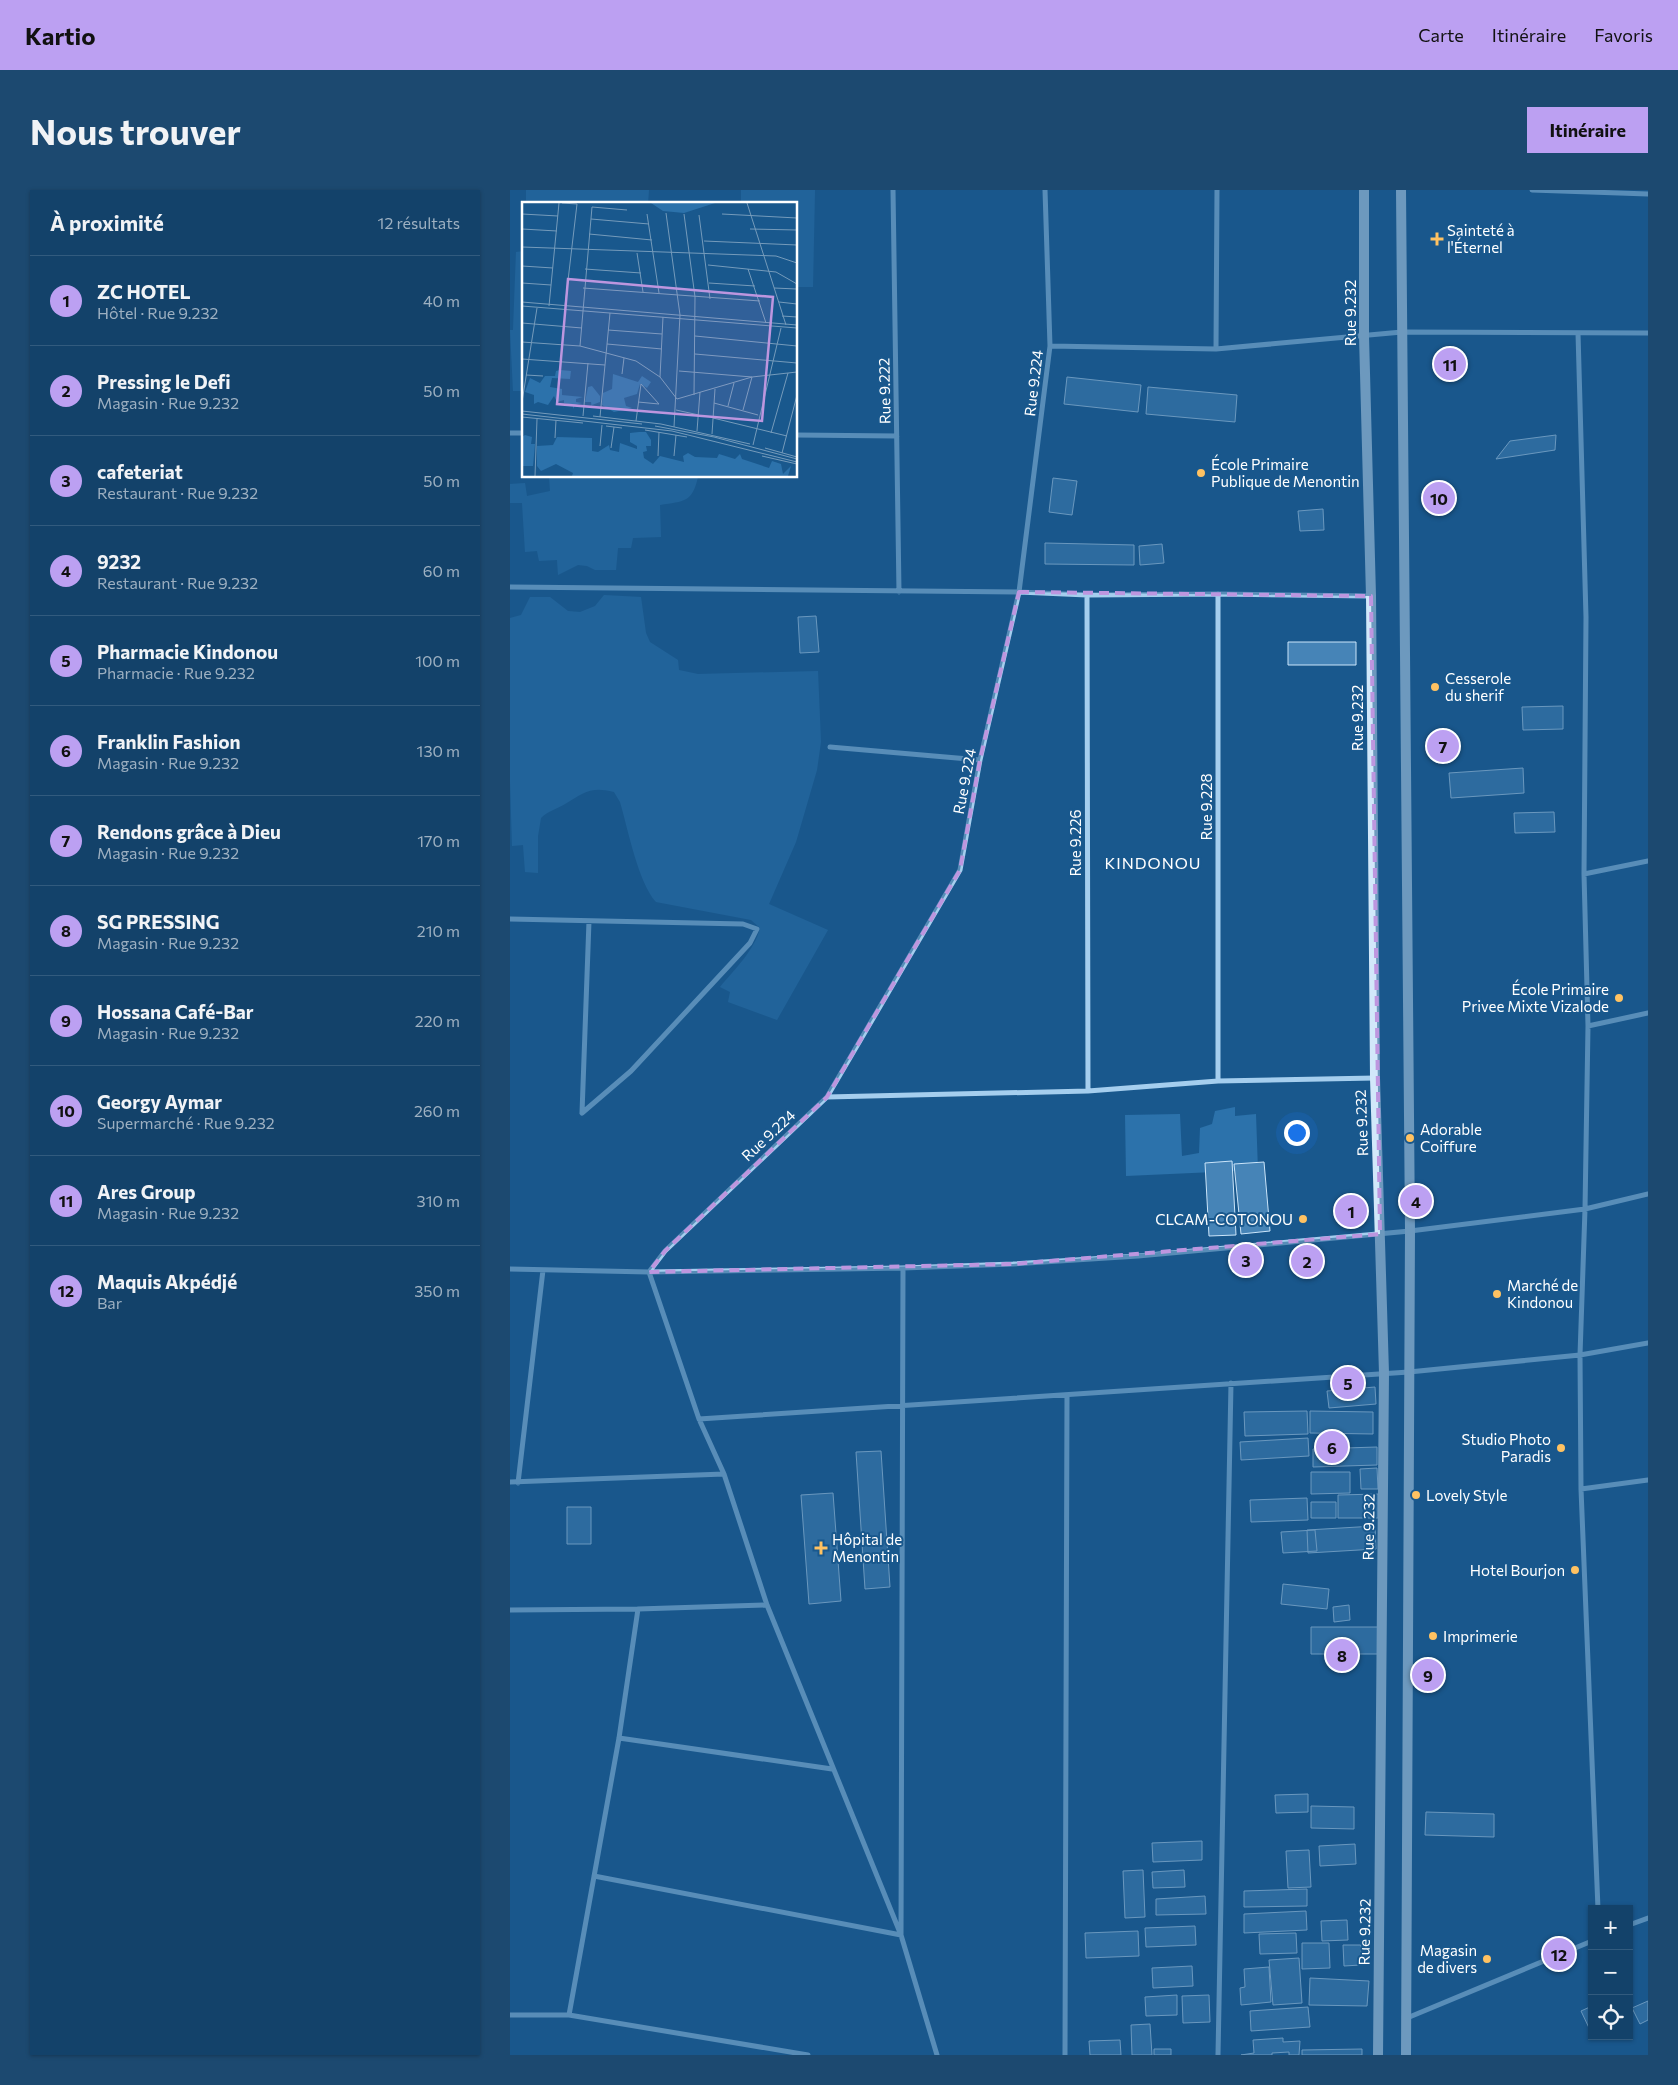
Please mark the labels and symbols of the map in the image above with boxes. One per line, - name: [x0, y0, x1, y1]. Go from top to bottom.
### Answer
- inset map: [522, 202, 798, 478]
- place label: Sainteté à l'Éternel: [1447, 221, 1515, 256]
- marker: Sainteté à l'Éternel: [1431, 233, 1443, 245]
- street label: Rue 9.232: [1341, 280, 1359, 346]
- pin: 11: [1434, 345, 1466, 383]
- street label: Rue 9.224: [1020, 349, 1046, 417]
- street label: Rue 9.222: [874, 358, 894, 424]
- place label: École Primaire Publique de Menontin: [1211, 454, 1360, 490]
- marker: École Primaire Publique de Menontin: [1195, 467, 1207, 479]
- pin: 10: [1423, 479, 1455, 517]
- place label: Cesserole du sherif: [1445, 669, 1511, 704]
- marker: Cesserole du sherif: [1429, 681, 1441, 693]
- street label: Rue 9.232: [1348, 685, 1366, 751]
- pin: 7: [1427, 727, 1459, 765]
- street label: Rue 9.224: [949, 746, 979, 816]
- street label: Rue 9.228: [1197, 773, 1215, 841]
- street label: Rue 9.226: [1066, 809, 1084, 877]
- district label: KINDONOU: [1105, 853, 1201, 872]
- place label: École Primaire Privee Mixte Vizalode: [1462, 979, 1609, 1015]
- marker: École Primaire Privee Mixte Vizalode: [1613, 992, 1625, 1004]
- street label: Rue 9.232: [1351, 1089, 1371, 1157]
- street label: Rue 9.224: [737, 1106, 799, 1164]
- your location: [1284, 1120, 1310, 1146]
- place label: Adorable Coiffure: [1420, 1120, 1482, 1155]
- marker: Adorable Coiffure: [1404, 1132, 1416, 1144]
- pin: 4: [1400, 1182, 1432, 1220]
- pin: 1: [1335, 1192, 1367, 1230]
- place label: CLCAM-COTONOU: [1155, 1210, 1293, 1228]
- marker: CLCAM-COTONOU: [1297, 1213, 1309, 1225]
- pin: 3: [1230, 1241, 1262, 1279]
- pin: 2: [1291, 1242, 1323, 1280]
- place label: Marché de Kindonou: [1507, 1276, 1578, 1311]
- marker: Marché de Kindonou: [1491, 1288, 1503, 1300]
- pin: 5: [1332, 1364, 1364, 1402]
- pin: 6: [1316, 1428, 1348, 1466]
- place label: Studio Photo Paradis: [1462, 1430, 1551, 1465]
- marker: Studio Photo Paradis: [1555, 1442, 1567, 1454]
- place label: Lovely Style: [1426, 1486, 1507, 1504]
- marker: Lovely Style: [1410, 1489, 1422, 1501]
- street label: Rue 9.232: [1358, 1494, 1378, 1560]
- place label: Hôpital de Menontin: [832, 1530, 902, 1565]
- marker: Hôpital de Menontin: [814, 1541, 828, 1555]
- place label: Hotel Bourjon: [1470, 1561, 1565, 1579]
- marker: Hotel Bourjon: [1569, 1564, 1581, 1576]
- place label: Imprimerie: [1443, 1627, 1518, 1645]
- marker: Imprimerie: [1427, 1630, 1439, 1642]
- pin: 8: [1326, 1636, 1358, 1674]
- pin: 9: [1412, 1656, 1444, 1694]
- street label: Rue 9.232: [1354, 1899, 1374, 1965]
- pin: 12: [1543, 1935, 1575, 1973]
- place label: Magasin de divers: [1417, 1941, 1477, 1976]
- marker: Magasin de divers: [1481, 1953, 1493, 1965]

